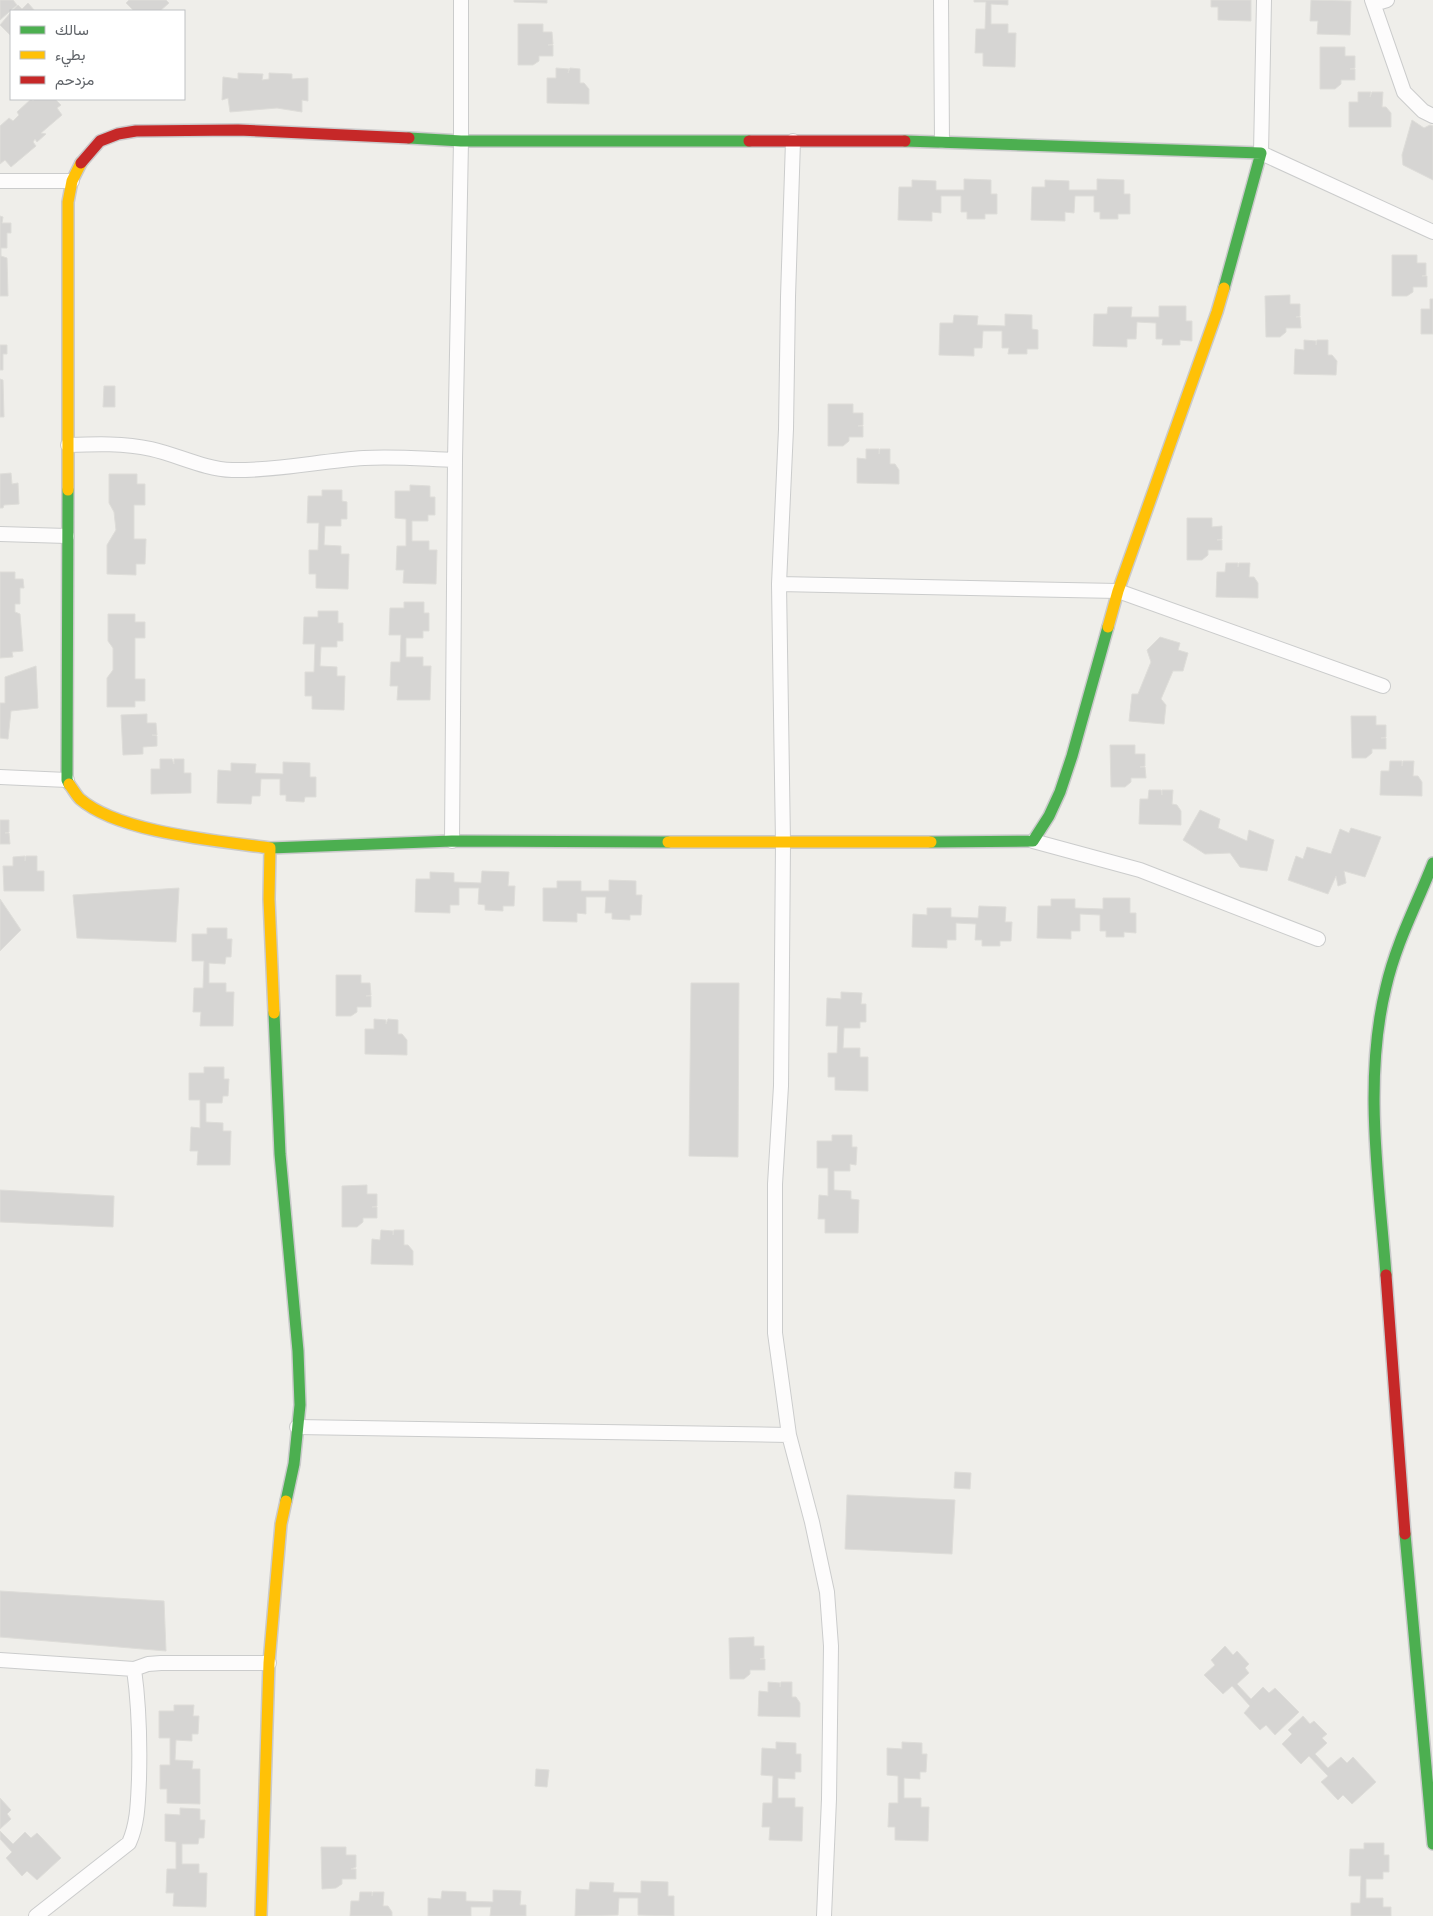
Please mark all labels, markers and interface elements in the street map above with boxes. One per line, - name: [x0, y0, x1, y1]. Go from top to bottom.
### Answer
- legend: [10, 10, 185, 100]
- text: سالك: [55, 21, 89, 39]
- text: بطيء: [55, 46, 85, 68]
- text: مزدحم: [55, 71, 94, 90]

